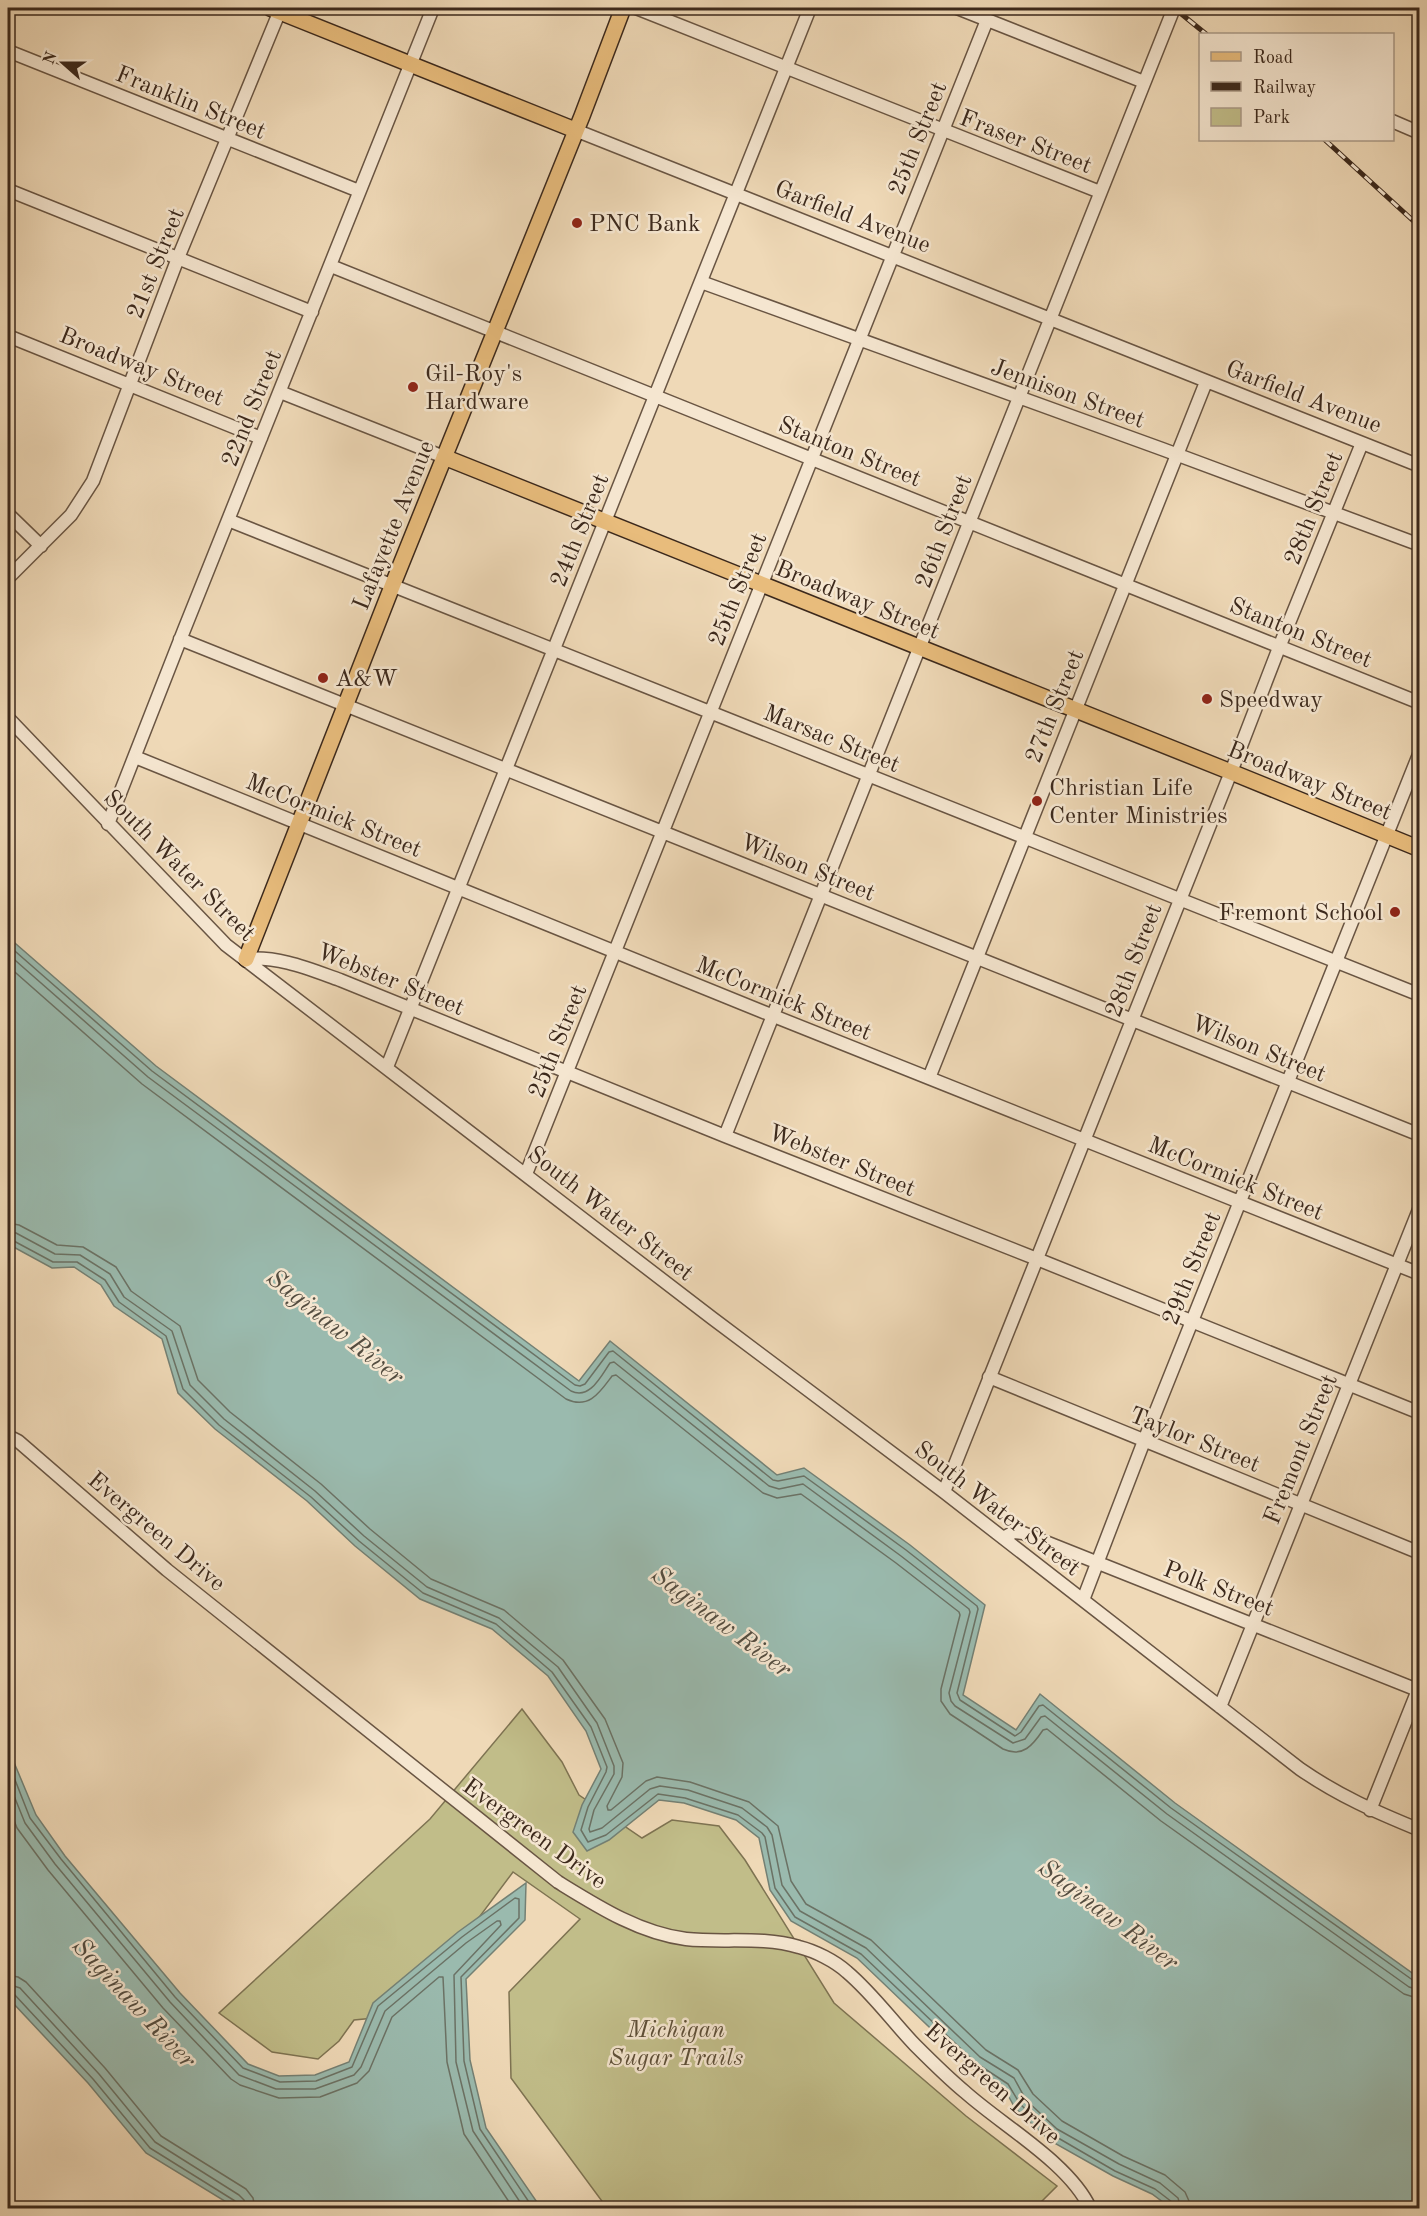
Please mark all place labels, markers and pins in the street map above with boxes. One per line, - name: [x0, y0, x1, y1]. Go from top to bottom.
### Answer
- place label: PNC Bank: [589, 213, 700, 237]
- marker: PNC Bank: [570, 216, 584, 230]
- place label: Gil-Roy's Hardware: [425, 363, 529, 415]
- marker: Gil-Roy's Hardware: [406, 380, 420, 394]
- place label: A&W: [335, 668, 398, 692]
- marker: A&W: [316, 671, 330, 685]
- place label: Speedway: [1219, 689, 1323, 713]
- marker: Speedway: [1200, 692, 1214, 706]
- place label: Christian Life Center Ministries: [1049, 777, 1228, 829]
- marker: Christian Life Center Ministries: [1030, 794, 1044, 808]
- place label: Fremont School: [1218, 902, 1383, 926]
- marker: Fremont School: [1388, 905, 1402, 919]

